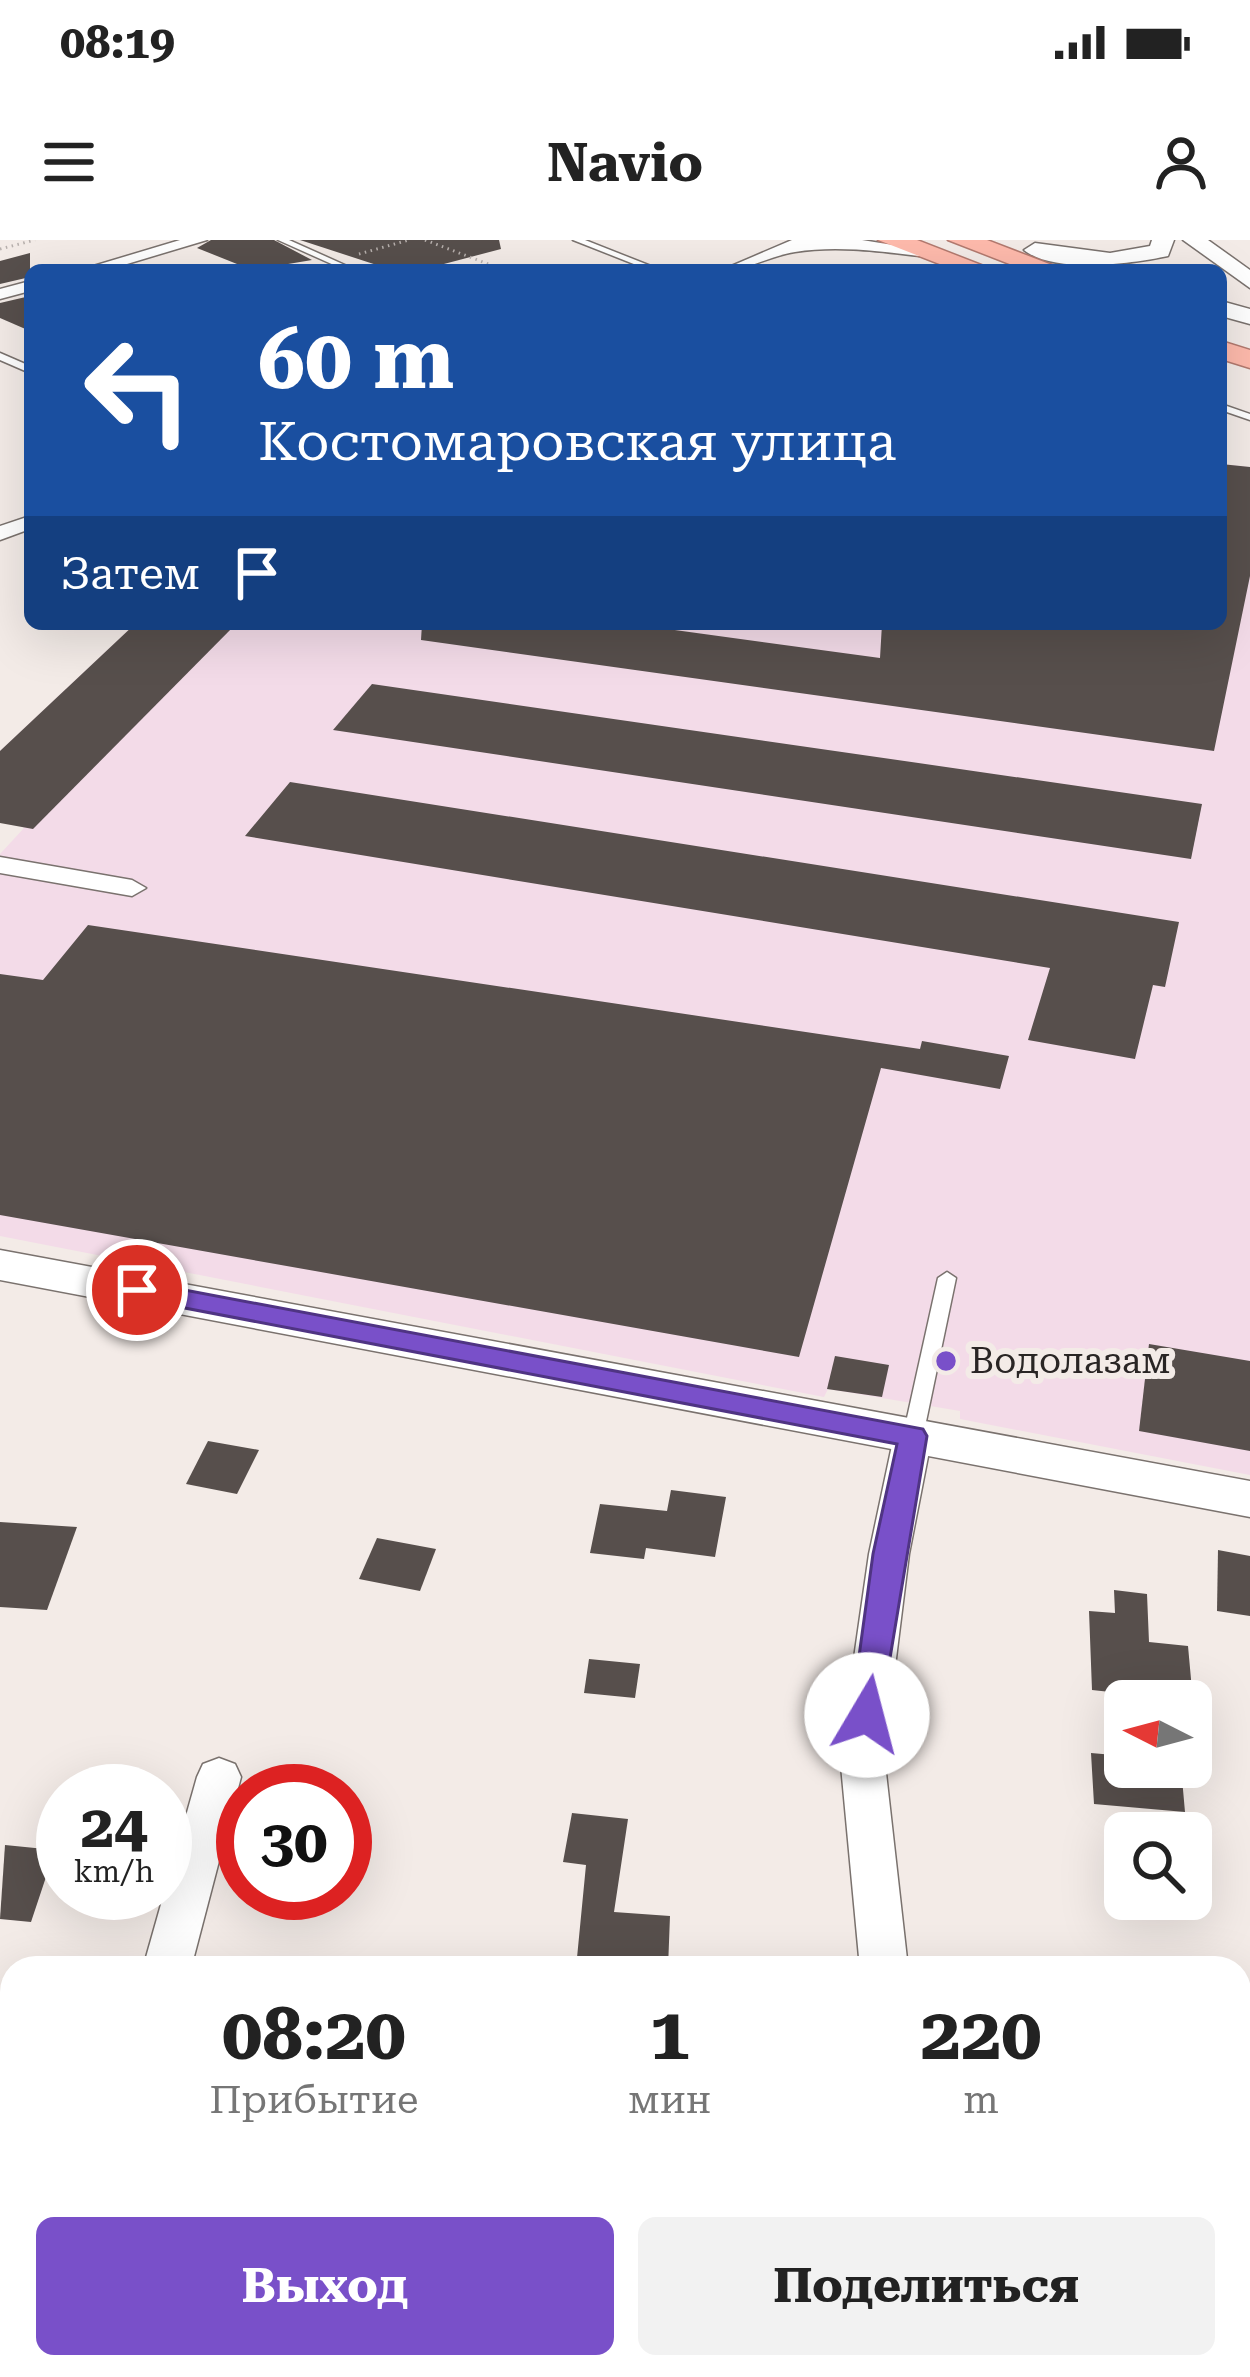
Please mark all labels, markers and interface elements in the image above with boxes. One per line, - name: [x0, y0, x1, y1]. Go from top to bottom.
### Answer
- text: 08:19: [60, 16, 175, 69]
- icon: menu: [36, 129, 102, 195]
- icon: person: [1148, 129, 1214, 195]
- text: Navio: [547, 131, 703, 194]
- text: 60 m: [258, 310, 454, 408]
- icon: left: [60, 312, 216, 468]
- text: Костомаровская улица: [258, 410, 896, 473]
- icon: arrive: [224, 540, 290, 606]
- text: Затем: [60, 547, 200, 600]
- pin: [86, 1239, 188, 1341]
- icon: arrive: [104, 1257, 170, 1323]
- place label: Водолазам: [970, 1340, 1171, 1382]
- marker: Водолазам: [933, 1348, 959, 1374]
- position arrow: [804, 1652, 930, 1778]
- north arrow: [1104, 1680, 1212, 1788]
- map controls: [1104, 1680, 1212, 1920]
- speed limit sign: 30: [216, 1764, 372, 1920]
- text: 24: [80, 1791, 148, 1862]
- button: search: [1104, 1812, 1212, 1920]
- text: km/h: [74, 1854, 154, 1889]
- text: 08:20: [222, 1992, 406, 2077]
- text: 1: [649, 1992, 690, 2077]
- text: 220: [921, 1992, 1042, 2077]
- text: Прибытие: [209, 2077, 419, 2123]
- text: мин: [628, 2077, 711, 2123]
- text: m: [963, 2077, 999, 2123]
- button: Выход: [36, 2217, 614, 2355]
- button: Поделиться: [638, 2217, 1215, 2355]

